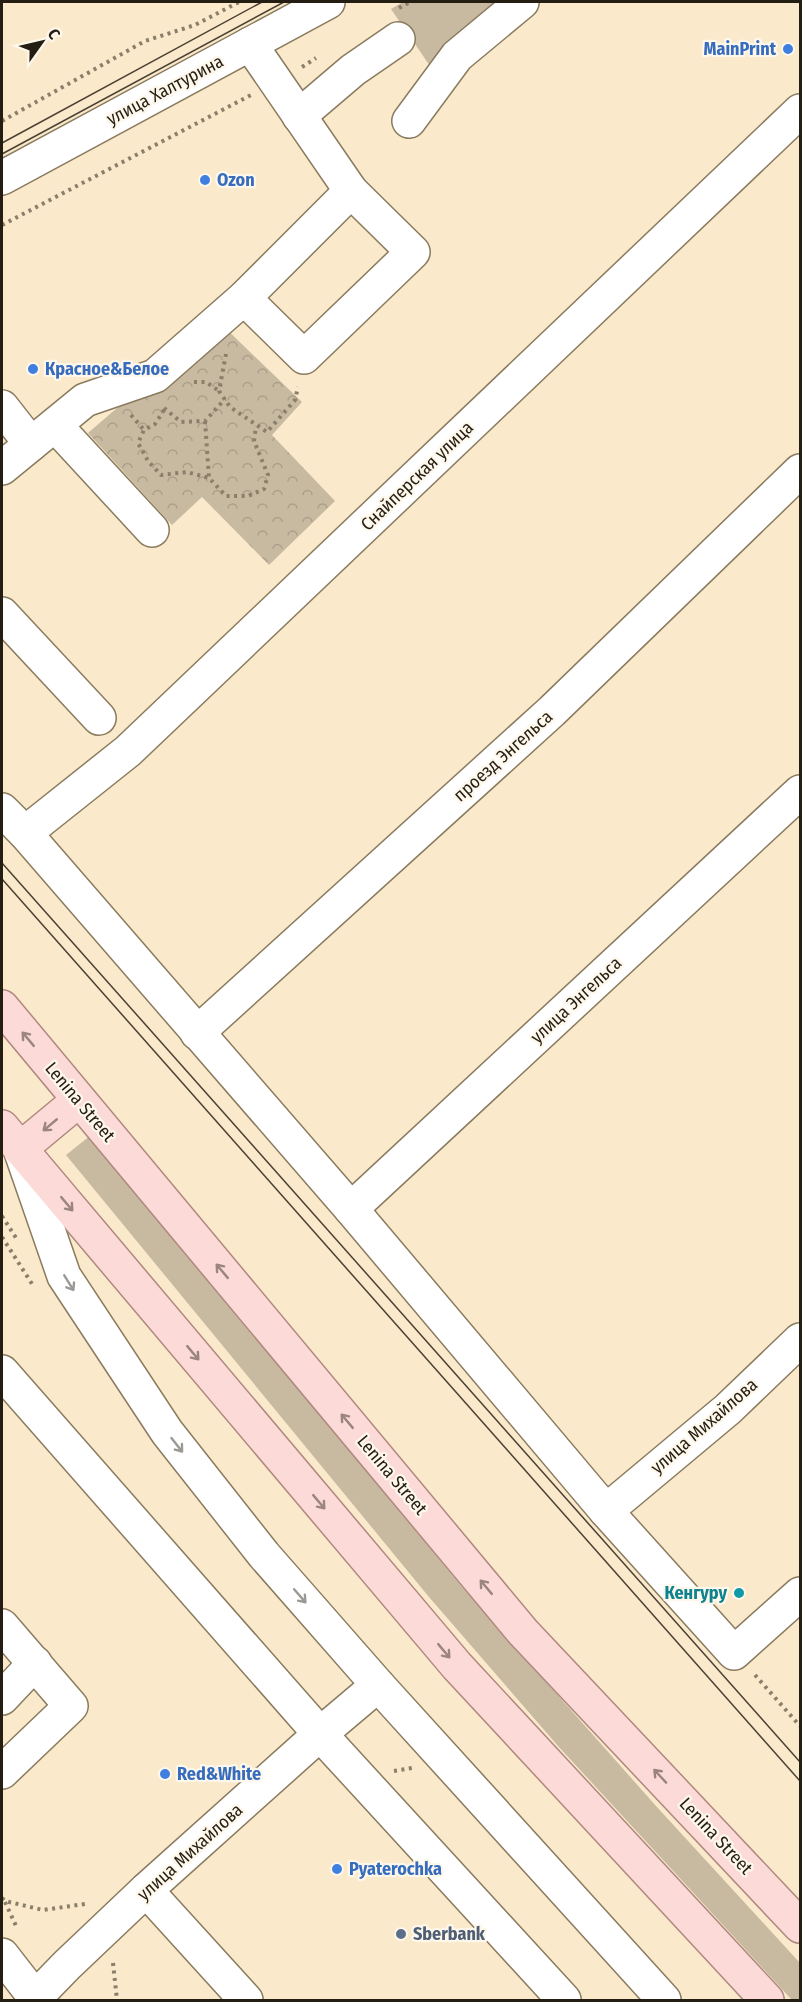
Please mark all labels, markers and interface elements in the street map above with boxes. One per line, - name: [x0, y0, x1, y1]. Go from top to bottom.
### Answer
- north arrow: [12, 12, 72, 72]
- text: С: [44, 25, 65, 43]
- place label: MainPrint: [704, 38, 777, 60]
- marker: MainPrint: [781, 42, 795, 56]
- street label: улица Халтурина: [103, 50, 227, 130]
- place label: Ozon: [217, 169, 255, 191]
- marker: Ozon: [198, 173, 212, 187]
- place label: Красное&Белое: [45, 358, 169, 380]
- marker: Красное&Белое: [26, 362, 40, 376]
- street label: Снайперская улица: [356, 417, 478, 535]
- street label: проезд Энгельса: [449, 706, 557, 806]
- street label: улица Энгельса: [526, 952, 626, 1048]
- one-way arrow: [21, 1032, 35, 1047]
- street label: Lenina Street: [40, 1058, 120, 1146]
- one-way arrow: [42, 1118, 58, 1131]
- one-way arrow: [60, 1196, 74, 1211]
- one-way arrow: [215, 1264, 229, 1279]
- one-way arrow: [63, 1274, 75, 1291]
- one-way arrow: [186, 1345, 199, 1361]
- street label: улица Михайлова: [646, 1374, 762, 1478]
- one-way arrow: [341, 1413, 354, 1429]
- street label: Lenina Street: [352, 1431, 432, 1519]
- one-way arrow: [171, 1437, 184, 1453]
- one-way arrow: [312, 1494, 325, 1510]
- one-way arrow: [479, 1580, 493, 1595]
- place label: Кенгуру: [665, 1582, 727, 1604]
- marker: Кенгуру: [732, 1586, 746, 1600]
- one-way arrow: [293, 1588, 307, 1603]
- one-way arrow: [438, 1643, 451, 1659]
- place label: Red&White: [177, 1763, 261, 1785]
- marker: Red&White: [158, 1767, 172, 1781]
- one-way arrow: [652, 1769, 667, 1784]
- street label: Lenina Street: [675, 1793, 757, 1879]
- street label: улица Михайлова: [133, 1799, 247, 1905]
- place label: Pyaterochka: [349, 1858, 442, 1880]
- marker: Pyaterochka: [330, 1862, 344, 1876]
- place label: Sberbank: [413, 1923, 486, 1945]
- marker: Sberbank: [394, 1927, 408, 1941]

